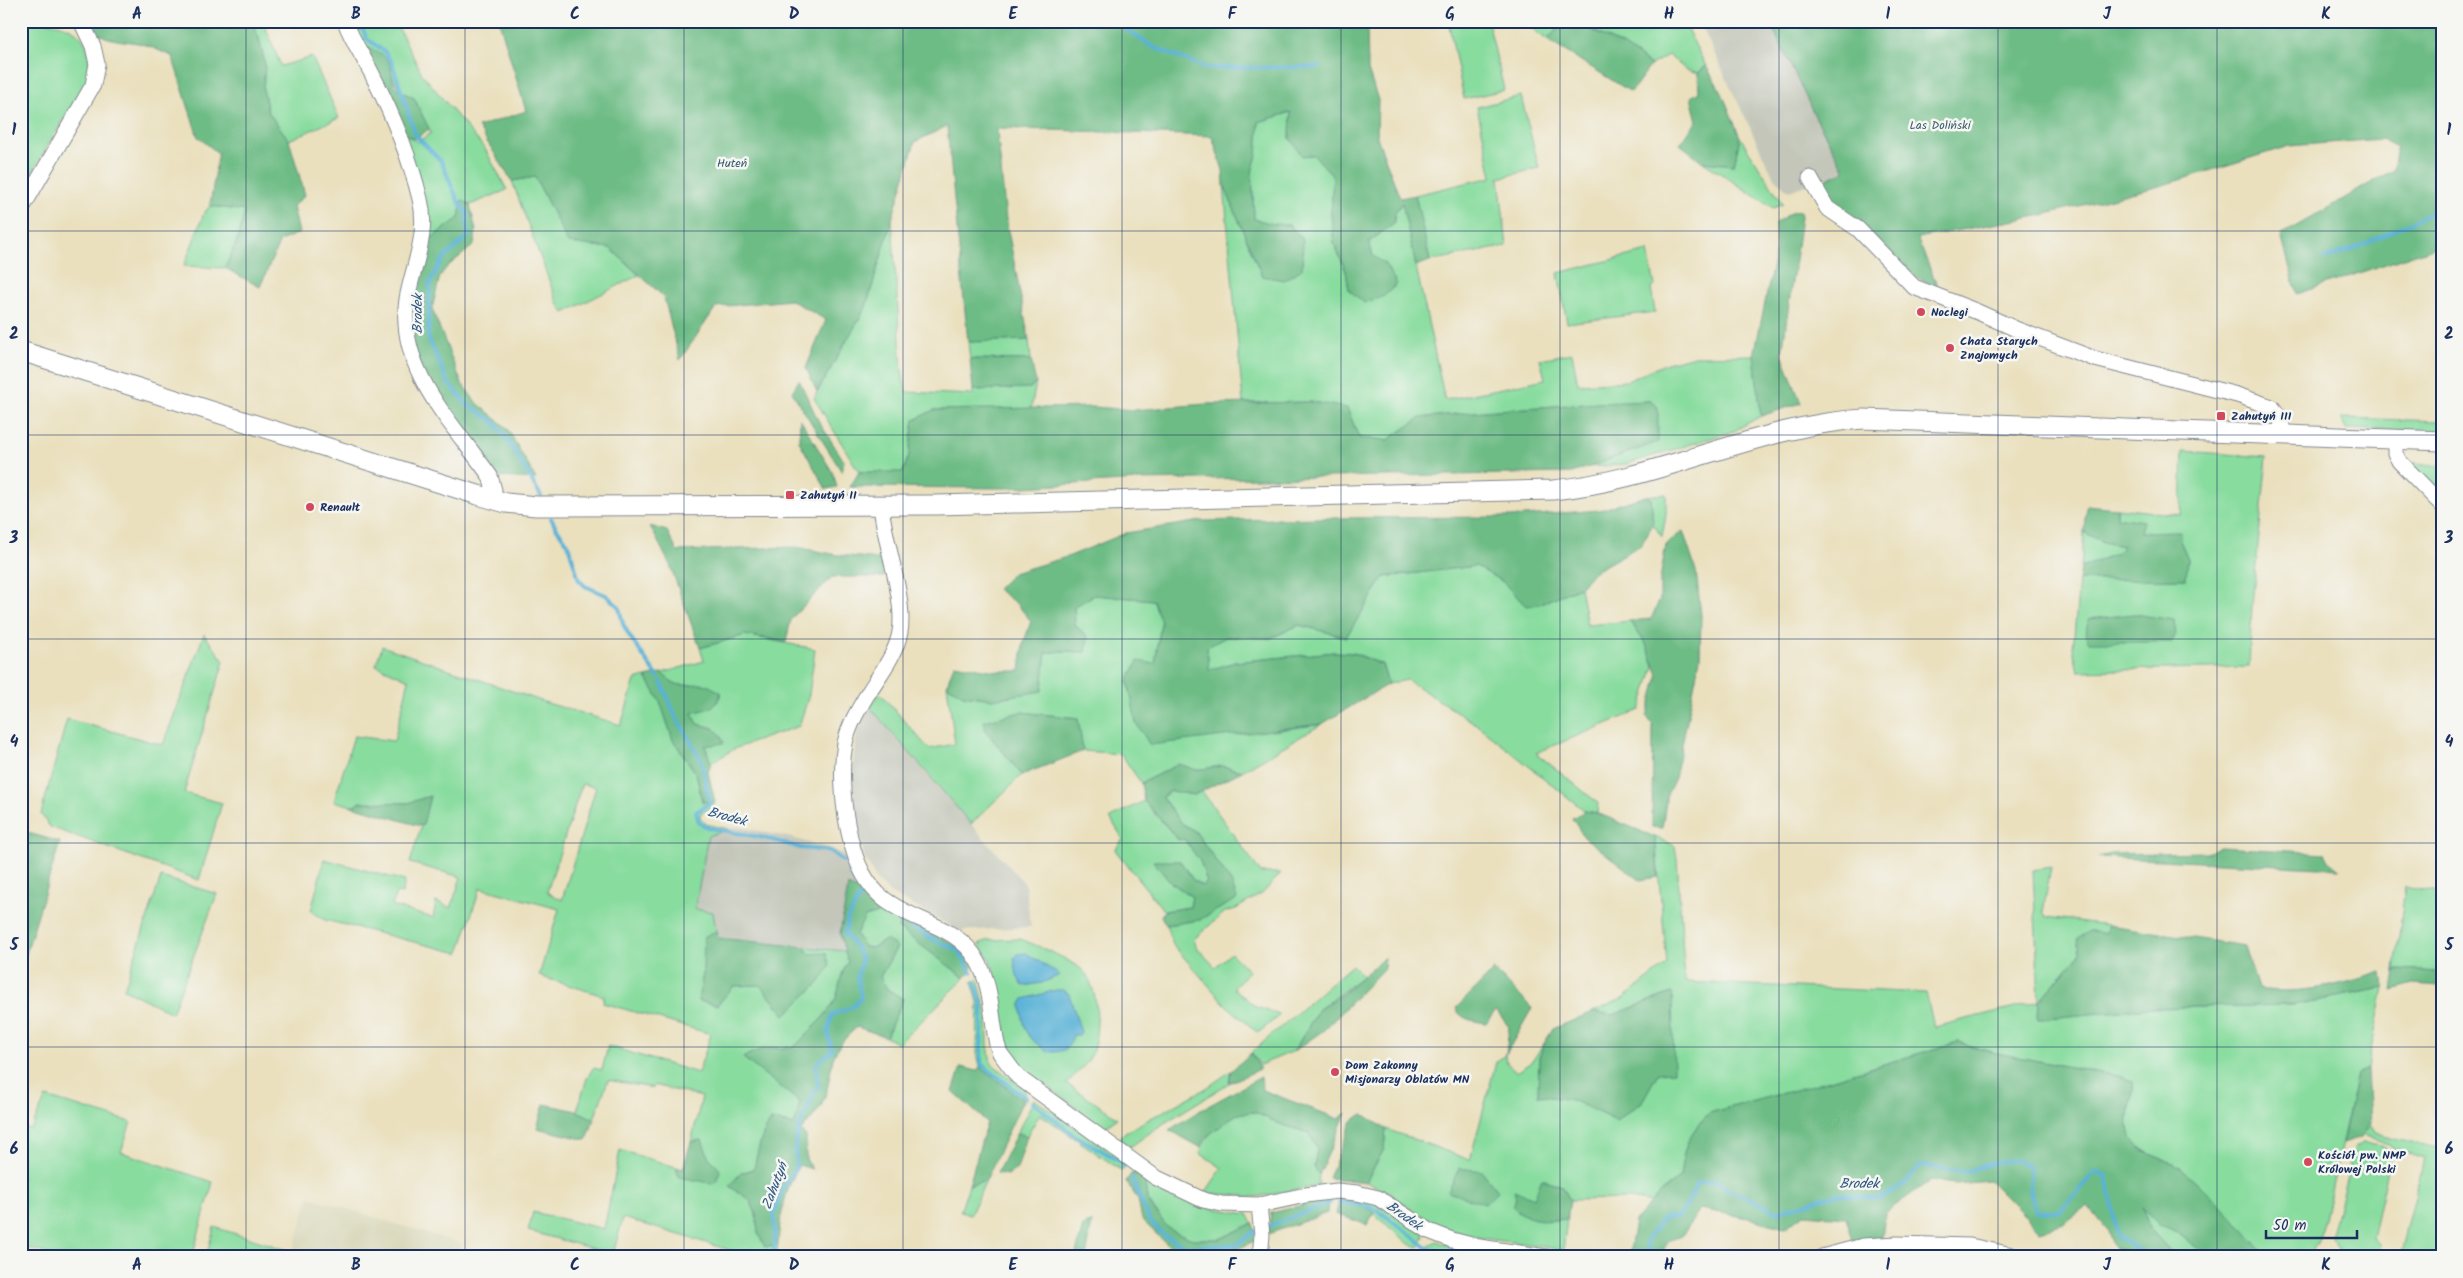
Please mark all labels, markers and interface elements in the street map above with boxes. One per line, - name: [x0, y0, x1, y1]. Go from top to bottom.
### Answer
- text: A: [132, 2, 142, 27]
- text: B: [351, 2, 361, 27]
- text: C: [570, 2, 580, 27]
- text: D: [789, 2, 800, 27]
- text: E: [1009, 2, 1019, 27]
- text: F: [1228, 2, 1238, 27]
- text: G: [1445, 2, 1455, 27]
- text: H: [1664, 2, 1674, 27]
- text: I: [1886, 2, 1891, 27]
- text: J: [2103, 2, 2112, 27]
- text: K: [2321, 2, 2331, 27]
- park label: Las Doliński: [1909, 116, 1972, 135]
- text: 1: [12, 118, 17, 143]
- text: 1: [2447, 118, 2452, 143]
- park label: Huteń: [717, 154, 747, 173]
- water label: Brodek: [407, 292, 429, 334]
- place label: Noclegi: [1931, 303, 1969, 322]
- marker: Noclegi: [1915, 306, 1927, 318]
- text: 2: [9, 322, 19, 347]
- text: 2: [2444, 322, 2454, 347]
- place label: Chata Starych Znajomych: [1960, 332, 2038, 365]
- marker: Chata Starych Znajomych: [1944, 342, 1956, 354]
- place label: Zahutyń III: [2231, 407, 2292, 426]
- marker: Zahutyń III: [2215, 410, 2227, 422]
- place label: Zahutyń II: [800, 486, 857, 505]
- marker: Zahutyń II: [784, 489, 796, 501]
- place label: Renault: [320, 498, 361, 517]
- marker: Renault: [304, 501, 316, 513]
- text: 3: [9, 526, 19, 551]
- text: 3: [2444, 526, 2454, 551]
- text: 4: [10, 730, 19, 755]
- text: 4: [2445, 730, 2454, 755]
- water label: Brodek: [705, 801, 751, 833]
- text: 5: [9, 933, 20, 958]
- text: 5: [2444, 933, 2455, 958]
- place label: Dom Zakonny Misjonarzy Oblatów MN: [1345, 1056, 1470, 1089]
- marker: Dom Zakonny Misjonarzy Oblatów MN: [1329, 1066, 1341, 1078]
- text: 6: [10, 1137, 19, 1162]
- text: 6: [2445, 1137, 2454, 1162]
- place label: Kościół pw. NMP Królowej Polski: [2318, 1146, 2406, 1179]
- marker: Kościół pw. NMP Królowej Polski: [2302, 1156, 2314, 1168]
- water label: Zahutyń: [756, 1157, 795, 1213]
- water label: Brodek: [1839, 1173, 1881, 1195]
- water label: Brodek: [1381, 1196, 1429, 1238]
- scale bar: [2266, 1208, 2357, 1240]
- text: 50 m: [2273, 1214, 2307, 1238]
- text: A: [132, 1253, 142, 1278]
- text: B: [351, 1253, 361, 1278]
- text: C: [570, 1253, 580, 1278]
- text: D: [789, 1253, 800, 1278]
- text: E: [1009, 1253, 1019, 1278]
- text: F: [1228, 1253, 1238, 1278]
- text: G: [1445, 1253, 1455, 1278]
- text: H: [1664, 1253, 1674, 1278]
- text: I: [1886, 1253, 1891, 1278]
- text: J: [2103, 1253, 2112, 1278]
- text: K: [2321, 1253, 2331, 1278]

